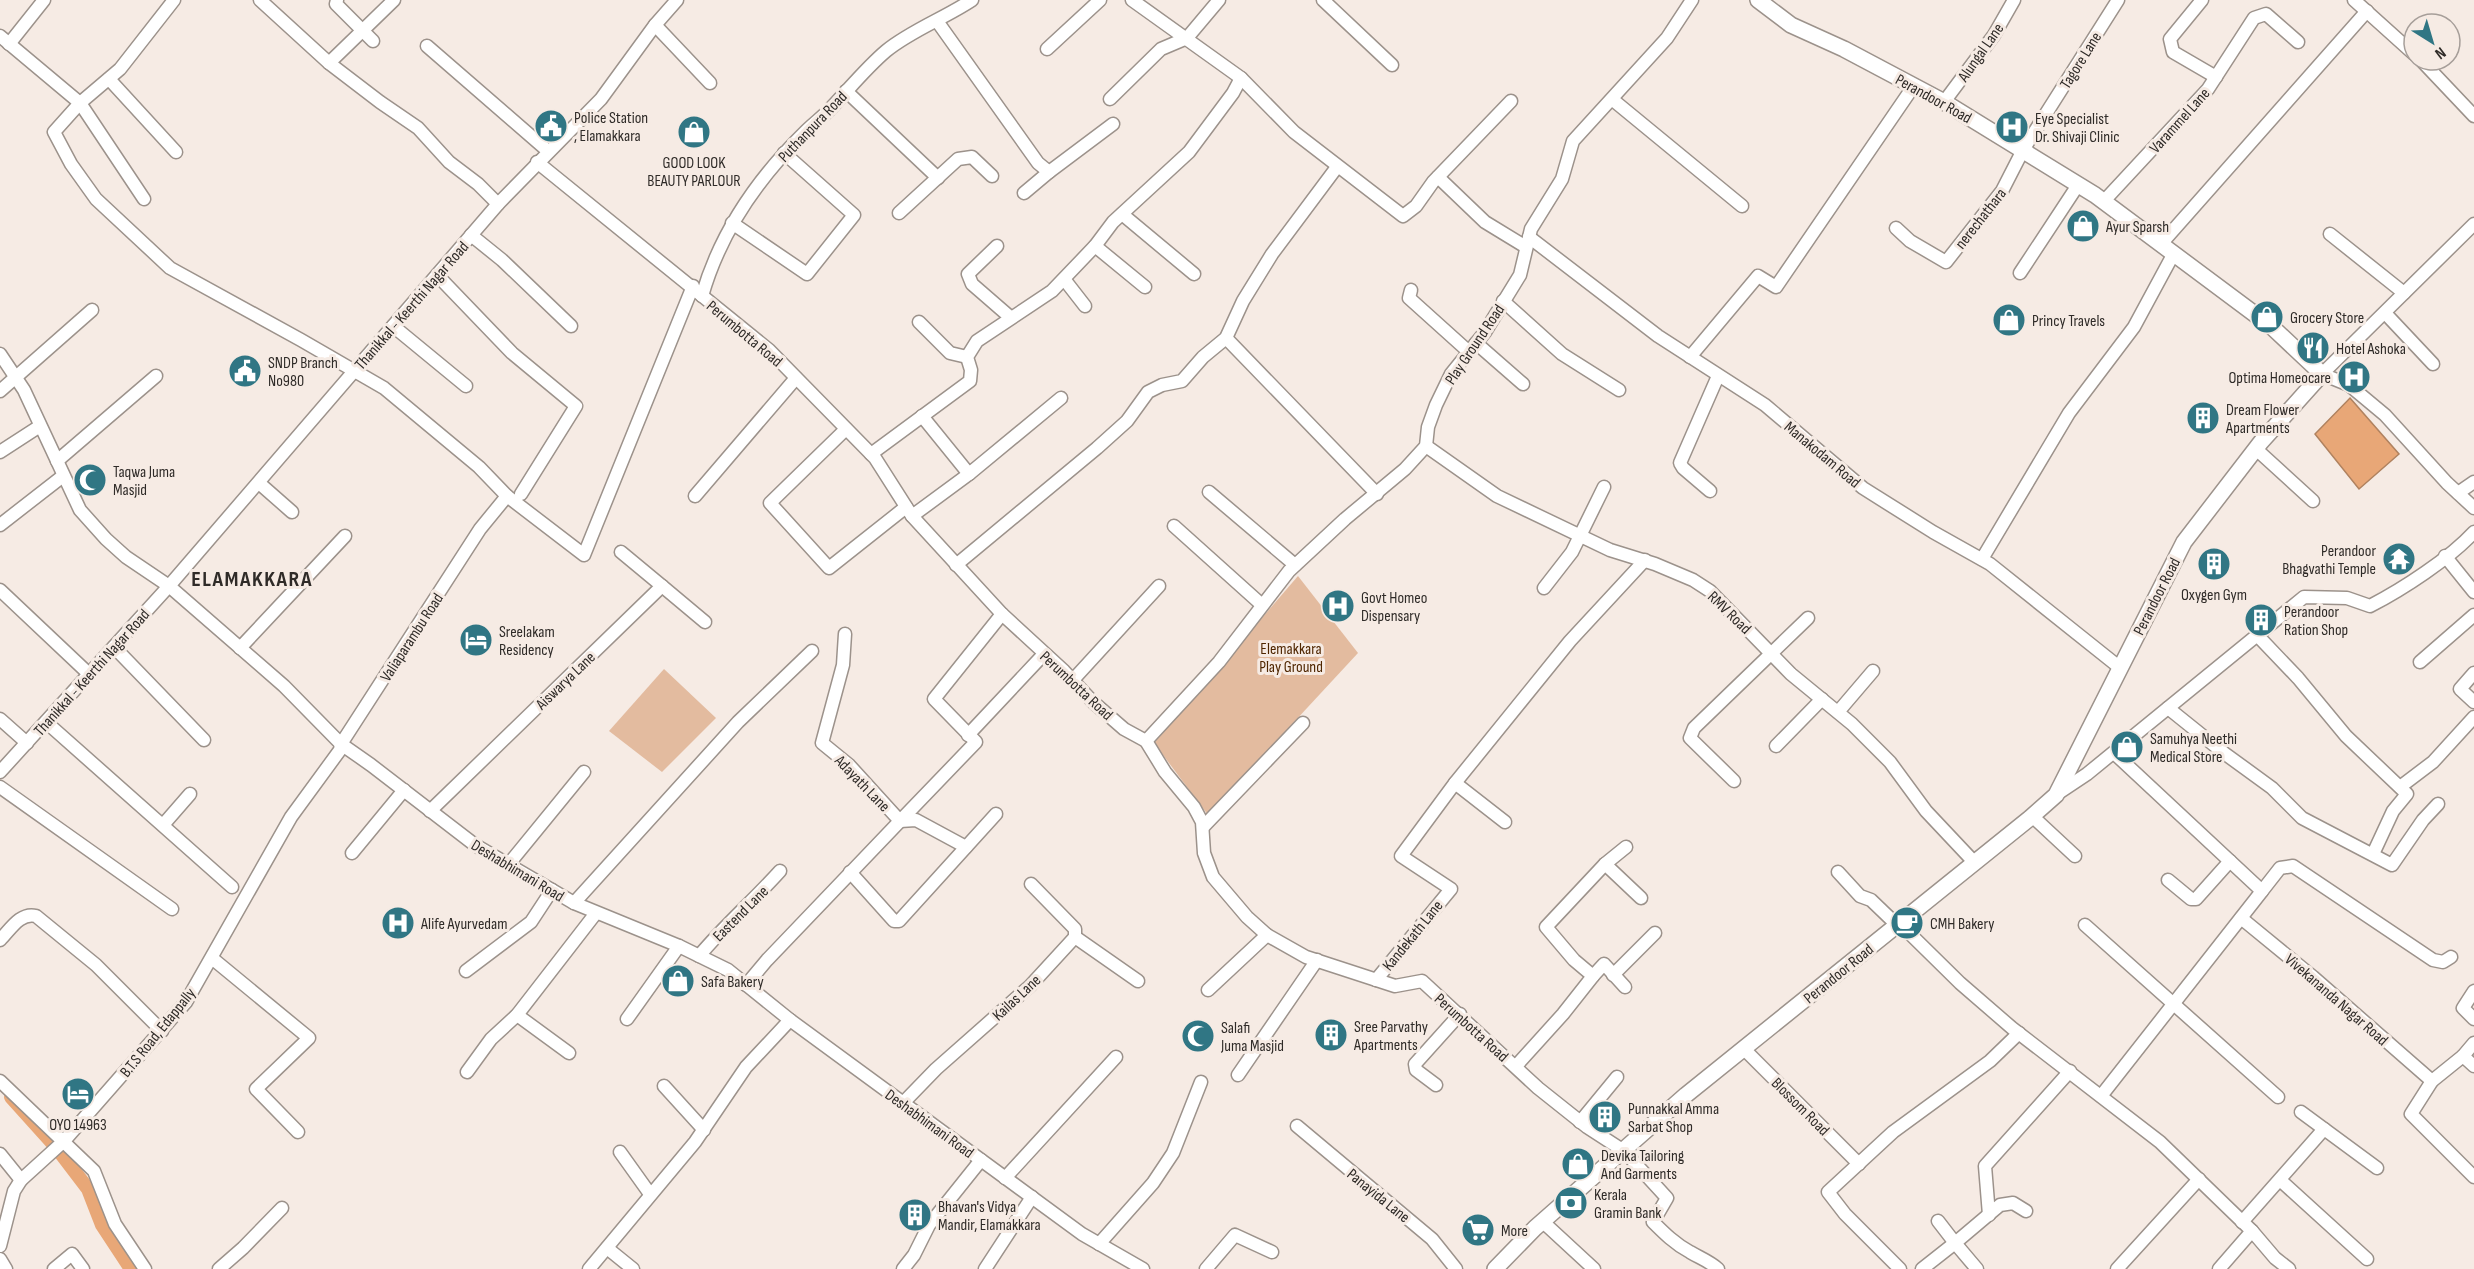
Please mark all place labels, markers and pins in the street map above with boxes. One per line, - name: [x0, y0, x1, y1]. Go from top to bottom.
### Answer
- public building icon: Police Station , Elamakkara: [533, 108, 569, 144]
- place label: Police Station , Elamakkara: [574, 109, 648, 146]
- hospital icon: Eye Specialist Dr. Shivaji Clinic: [1994, 109, 2030, 145]
- place label: Eye Specialist Dr. Shivaji Clinic: [2035, 110, 2120, 147]
- shop icon: GOOD LOOK BEAUTY PARLOUR: [676, 114, 712, 150]
- place label: GOOD LOOK BEAUTY PARLOUR: [647, 154, 741, 191]
- shop icon: Ayur Sparsh: [2065, 208, 2101, 244]
- place label: Ayur Sparsh: [2105, 218, 2169, 237]
- shop icon: Grocery Store: [2249, 299, 2285, 335]
- shop icon: Princy Travels: [1991, 302, 2027, 338]
- place label: Grocery Store: [2290, 309, 2364, 328]
- place label: Princy Travels: [2032, 312, 2105, 331]
- restaurant icon: Hotel Ashoka: [2295, 330, 2331, 366]
- place label: Hotel Ashoka: [2336, 340, 2406, 359]
- public building icon: SNDP Branch No980: [227, 353, 263, 389]
- place label: SNDP Branch No980: [268, 354, 338, 391]
- hospital icon: Optima Homeocare: [2336, 359, 2372, 395]
- place label: Optima Homeocare: [2228, 369, 2331, 388]
- building icon: Dream Flower Apartments: [2185, 400, 2221, 436]
- place label: Dream Flower Apartments: [2225, 401, 2300, 438]
- mosque icon: Taqwa Juma Masjid: [72, 462, 108, 498]
- place label: Taqwa Juma Masjid: [113, 463, 175, 500]
- temple icon: Perandoor Bhagvathi Temple: [2381, 541, 2417, 577]
- place label: Perandoor Bhagvathi Temple: [2282, 542, 2376, 579]
- building icon: Oxygen Gym: [2196, 546, 2232, 582]
- place label: Oxygen Gym: [2181, 586, 2247, 605]
- hospital icon: Govt Homeo Dispensary: [1320, 588, 1356, 624]
- place label: Govt Homeo Dispensary: [1361, 589, 1427, 626]
- building icon: Perandoor Ration Shop: [2243, 602, 2279, 638]
- place label: Perandoor Ration Shop: [2284, 603, 2348, 640]
- hotel icon: Sreelakam Residency: [458, 622, 494, 658]
- place label: Sreelakam Residency: [499, 623, 555, 660]
- shop icon: Samuhya Neethi Medical Store: [2109, 729, 2145, 765]
- place label: Samuhya Neethi Medical Store: [2150, 730, 2237, 767]
- hospital icon: Alife Ayurvedam: [380, 905, 416, 941]
- cafe icon: CMH Bakery: [1889, 905, 1925, 941]
- place label: Alife Ayurvedam: [420, 915, 507, 934]
- place label: CMH Bakery: [1930, 915, 1994, 934]
- shop icon: Safa Bakery: [660, 963, 696, 999]
- place label: Safa Bakery: [701, 973, 764, 992]
- building icon: Sree Parvathy Apartments: [1313, 1017, 1349, 1053]
- mosque icon: Salafi Juma Masjid: [1180, 1018, 1216, 1054]
- place label: Sree Parvathy Apartments: [1353, 1018, 1428, 1055]
- place label: Salafi Juma Masjid: [1220, 1019, 1284, 1056]
- hotel icon: OYO 14963: [60, 1076, 96, 1112]
- building icon: Punnakkal Amma Sarbat Shop: [1587, 1099, 1623, 1135]
- place label: Punnakkal Amma Sarbat Shop: [1628, 1100, 1719, 1137]
- place label: OYO 14963: [49, 1116, 107, 1135]
- shop icon: Devika Tailoring And Garments: [1560, 1146, 1596, 1182]
- place label: Devika Tailoring And Garments: [1600, 1147, 1684, 1184]
- bank icon: Kerala Gramin Bank: [1553, 1185, 1589, 1221]
- place label: Kerala Gramin Bank: [1594, 1186, 1661, 1223]
- building icon: Bhavan's Vidya Mandir, Elamakkara: [897, 1197, 933, 1233]
- place label: Bhavan's Vidya Mandir, Elamakkara: [938, 1198, 1041, 1235]
- supermarket icon: More: [1460, 1212, 1496, 1248]
- place label: More: [1501, 1222, 1528, 1241]

